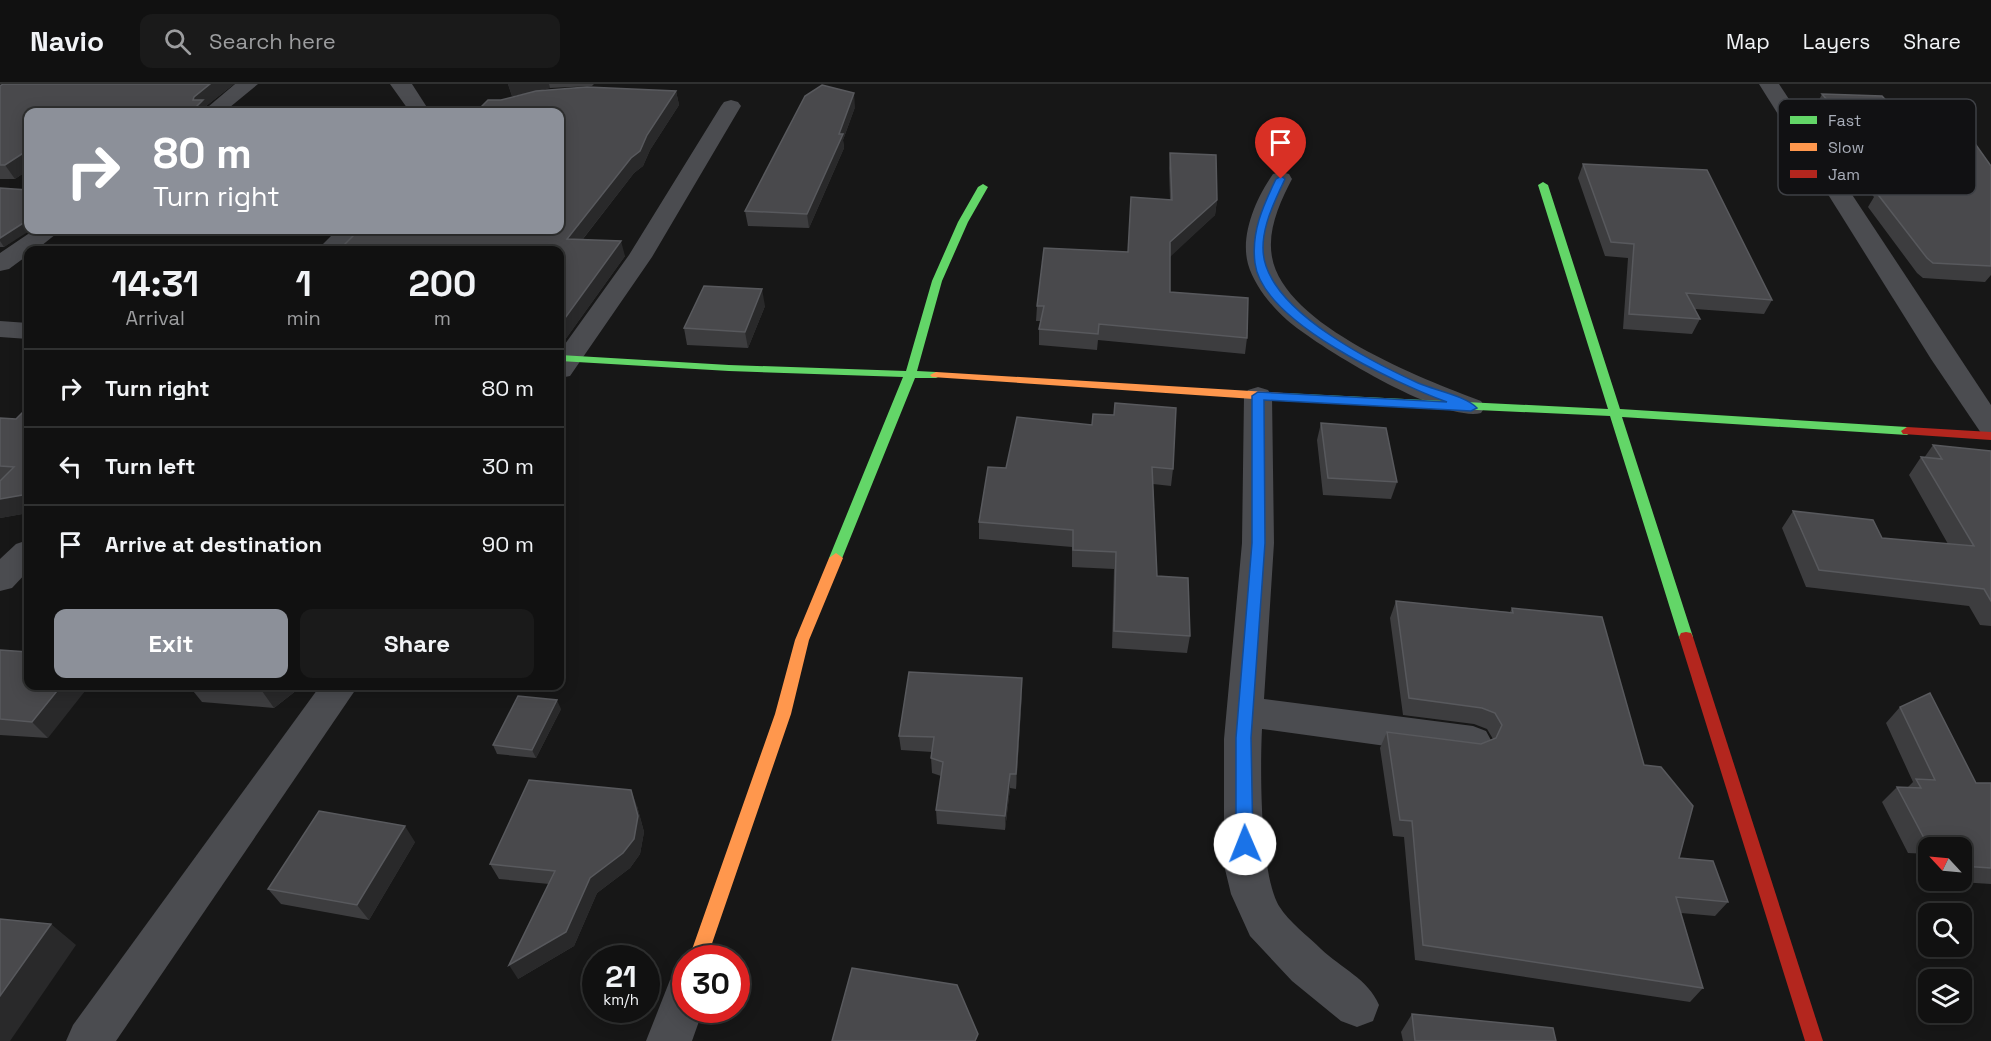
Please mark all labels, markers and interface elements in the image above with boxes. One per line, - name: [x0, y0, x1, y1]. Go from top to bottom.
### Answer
- search box: [140, 14, 560, 68]
- text: Navio: [30, 23, 104, 59]
- icon: search: [161, 25, 194, 58]
- text: Search here: [209, 27, 336, 55]
- text: Map: [1726, 28, 1770, 55]
- text: Layers: [1803, 28, 1870, 55]
- text: Share: [1903, 28, 1961, 55]
- legend: [1778, 99, 1976, 195]
- text: Fast: [1828, 110, 1861, 131]
- pin: [1255, 117, 1306, 179]
- icon: arrive: [1264, 126, 1297, 159]
- text: 80 m: [153, 127, 252, 180]
- icon: right: [54, 132, 132, 210]
- text: Slow: [1828, 137, 1864, 158]
- text: Jam: [1828, 164, 1860, 185]
- text: Turn right: [153, 179, 280, 214]
- text: 14:31: [112, 261, 199, 307]
- text: 1: [296, 261, 312, 307]
- text: 200: [408, 261, 476, 307]
- text: Arrival: [126, 305, 185, 331]
- text: min: [286, 305, 321, 331]
- text: m: [434, 305, 451, 331]
- icon: right: [54, 372, 87, 405]
- text: Turn right: [105, 374, 210, 402]
- text: 80 m: [482, 374, 534, 402]
- icon: left: [54, 450, 87, 483]
- text: Turn left: [105, 452, 195, 480]
- text: 30 m: [482, 452, 534, 480]
- icon: arrive: [54, 528, 87, 561]
- text: Arrive at destination: [105, 530, 322, 558]
- text: 90 m: [482, 530, 534, 558]
- button: Exit: [54, 609, 288, 678]
- button: Share: [300, 609, 534, 678]
- position arrow: [1213, 812, 1277, 876]
- north arrow: [1918, 837, 1972, 891]
- map controls: [1918, 837, 1972, 1023]
- button: search: [1918, 903, 1972, 957]
- speed limit sign: 30: [672, 945, 750, 1023]
- text: 21: [605, 957, 637, 996]
- button: layers: [1918, 969, 1972, 1023]
- text: km/h: [603, 990, 639, 1009]

